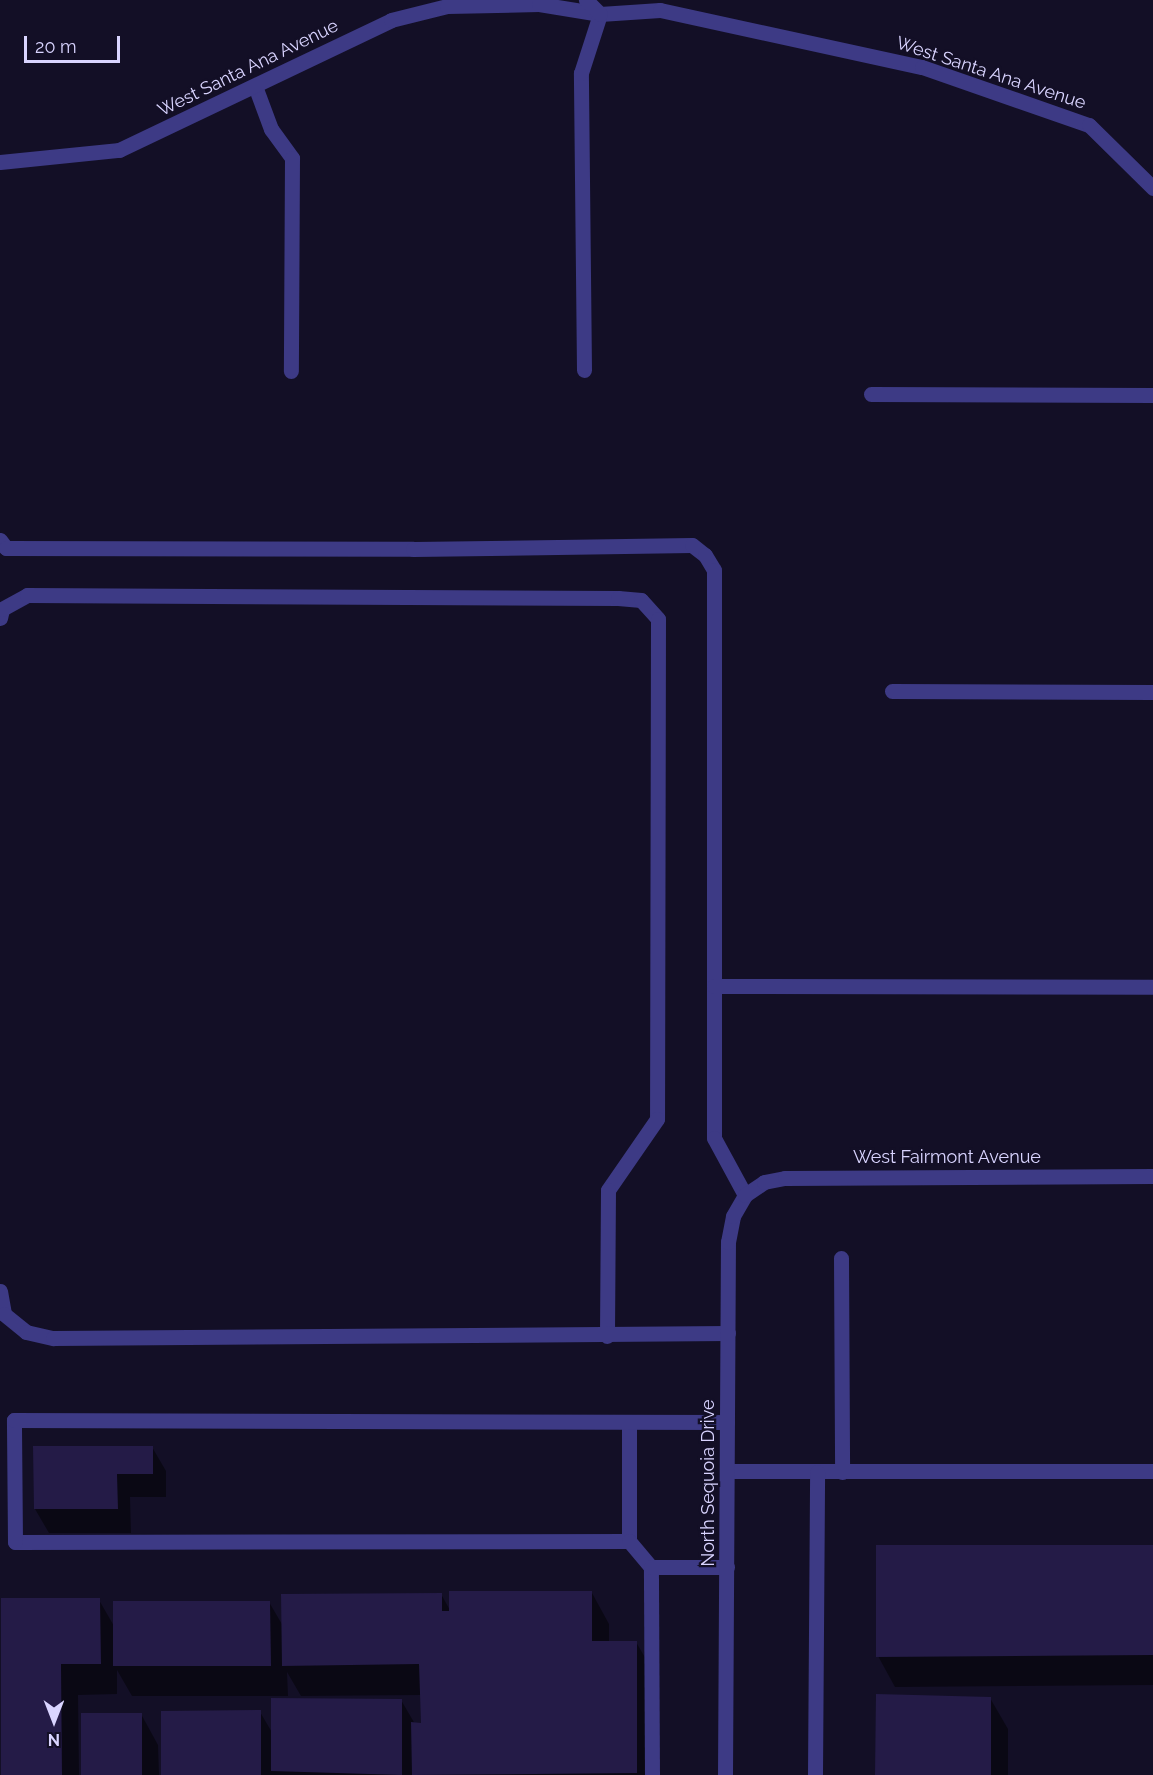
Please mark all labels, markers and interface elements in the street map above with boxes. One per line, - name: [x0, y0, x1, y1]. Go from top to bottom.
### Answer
- street label: West Santa Ana Avenue: [154, 15, 342, 121]
- scale bar: [27, 24, 123, 62]
- street label: West Santa Ana Avenue: [893, 32, 1089, 114]
- text: 20 m: [35, 36, 77, 57]
- street label: West Fairmont Avenue: [853, 1146, 1041, 1168]
- street label: North Sequoia Drive: [697, 1399, 719, 1567]
- north arrow: [24, 1691, 84, 1751]
- text: N: [48, 1730, 60, 1749]

